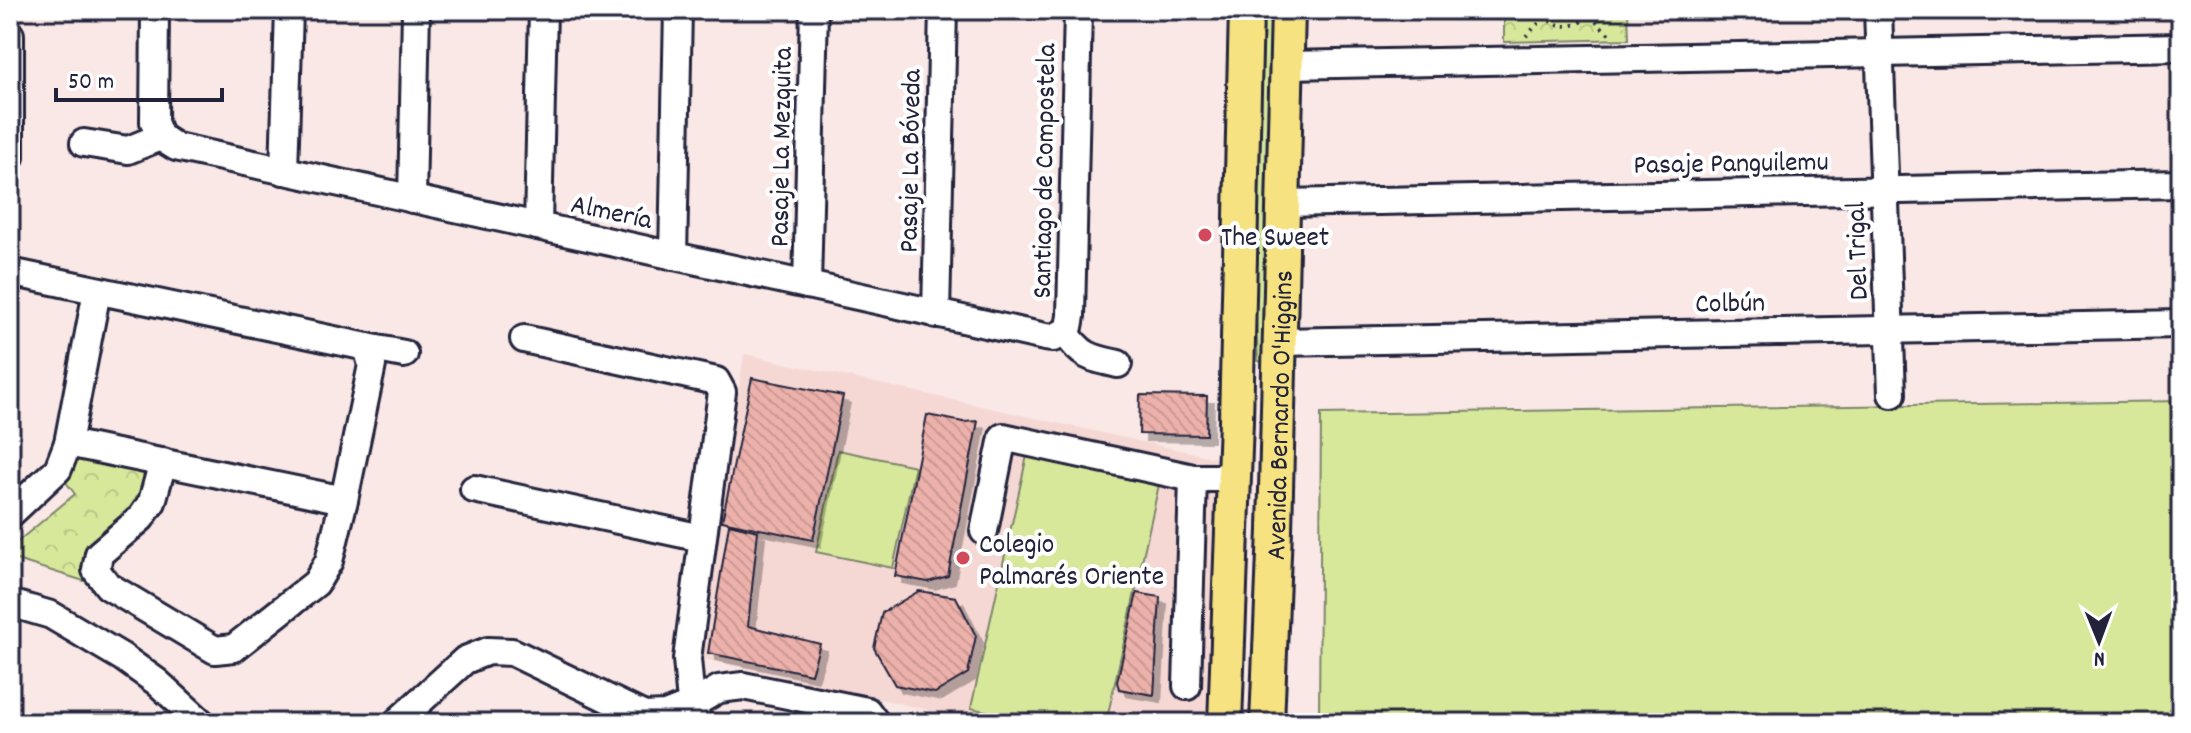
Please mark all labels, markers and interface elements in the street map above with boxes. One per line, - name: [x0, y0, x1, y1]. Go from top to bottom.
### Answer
- street label: Santiago de Compostela: [1025, 42, 1069, 299]
- street label: Pasaje La Mezquita: [762, 46, 806, 248]
- scale bar: [56, 52, 222, 102]
- text: 50 m: [68, 66, 114, 100]
- street label: Pasaje La Bóveda: [891, 68, 935, 253]
- street label: Pasaje Panguilemu: [1633, 144, 1829, 188]
- street label: Almería: [567, 187, 656, 243]
- street label: Del Trigal: [1838, 201, 1882, 301]
- place label: The Sweet: [1221, 220, 1329, 260]
- marker: The Sweet: [1196, 226, 1214, 244]
- street label: Avenida Bernardo O'Higgins: [1259, 270, 1306, 561]
- street label: Colbún: [1695, 285, 1765, 327]
- place label: Colegio Palmarés Oriente: [979, 527, 1164, 599]
- marker: Colegio Palmarés Oriente: [954, 549, 972, 567]
- north arrow: [2059, 601, 2139, 681]
- text: N: [2093, 642, 2105, 673]

